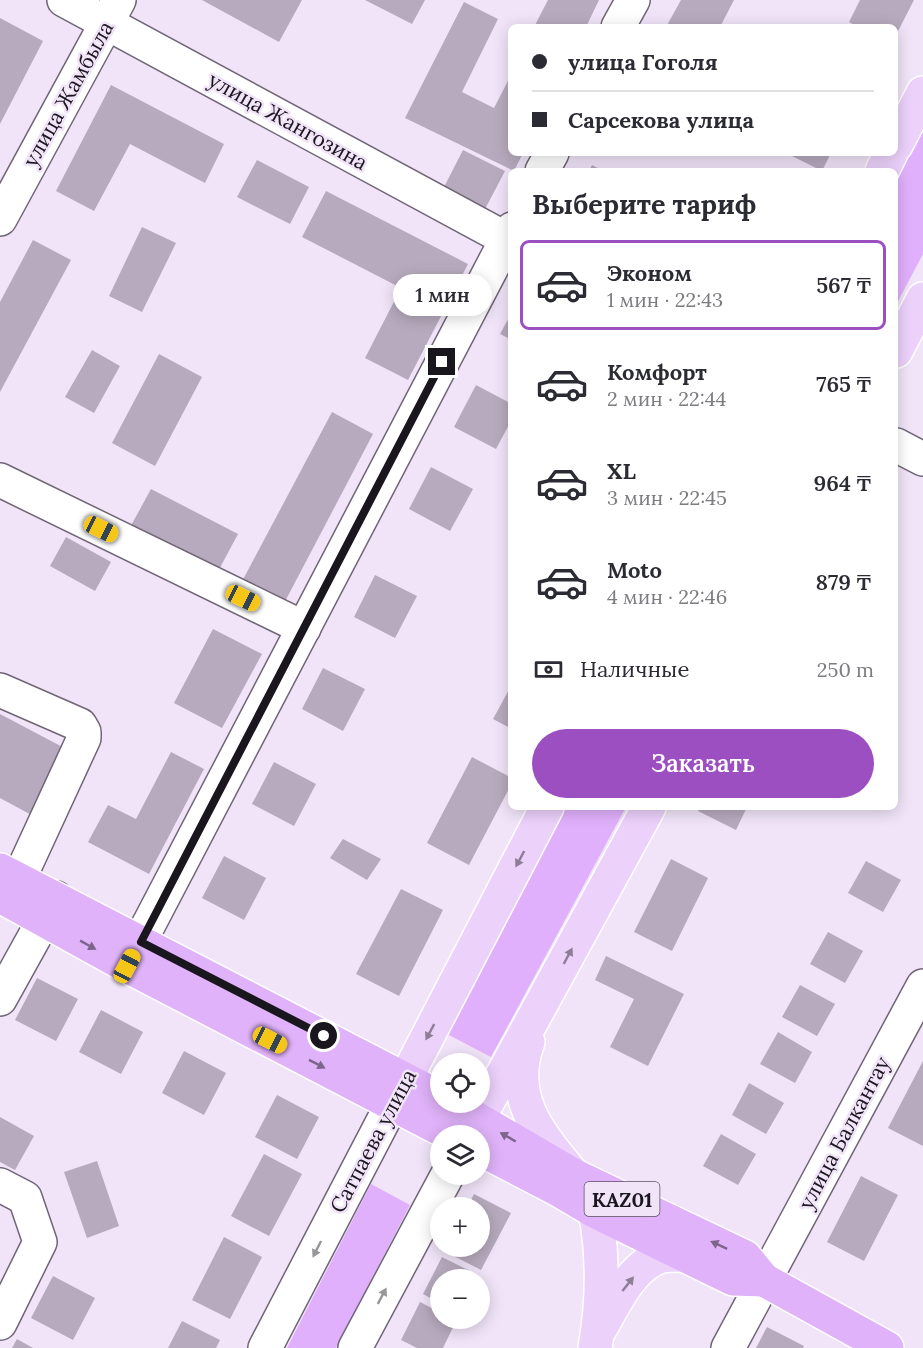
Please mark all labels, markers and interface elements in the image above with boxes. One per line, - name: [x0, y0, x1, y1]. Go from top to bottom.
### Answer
- street label: улица Жамбыла: [17, 16, 119, 172]
- text: улица Гоголя: [568, 48, 718, 76]
- street label: улица Жангозина: [204, 66, 373, 176]
- text: Сарсекова улица: [568, 106, 754, 134]
- text: Выберите тариф: [532, 187, 756, 221]
- icon: car: [535, 258, 589, 312]
- text: Эконом: [607, 259, 692, 287]
- text: 567 ₸: [816, 271, 871, 299]
- callout: 1 мин: [392, 275, 492, 317]
- text: 1 мин: [415, 282, 470, 307]
- text: 1 мин · 22:43: [607, 287, 723, 312]
- route end: [428, 348, 455, 375]
- icon: car: [535, 357, 589, 411]
- text: Комфорт: [607, 358, 707, 386]
- text: 765 ₸: [816, 370, 871, 398]
- text: 2 мин · 22:44: [607, 386, 726, 411]
- icon: car: [535, 456, 589, 510]
- text: XL: [607, 457, 636, 485]
- text: 964 ₸: [814, 469, 871, 497]
- text: 3 мин · 22:45: [607, 485, 727, 510]
- car: [81, 513, 121, 545]
- icon: car: [535, 555, 589, 609]
- text: Moto: [607, 556, 662, 584]
- text: 879 ₸: [816, 568, 871, 596]
- car: [223, 582, 263, 614]
- text: 4 мин · 22:46: [607, 584, 727, 609]
- icon: cash: [532, 653, 565, 686]
- text: Наличные: [580, 655, 689, 683]
- text: 250 m: [817, 657, 874, 682]
- button: Заказать: [532, 729, 874, 798]
- one-way arrow: [515, 851, 525, 868]
- one-way arrow: [80, 940, 97, 950]
- car: [111, 946, 143, 986]
- one-way arrow: [563, 947, 573, 964]
- route start: [310, 1022, 337, 1049]
- one-way arrow: [425, 1023, 435, 1040]
- car: [250, 1024, 290, 1056]
- street label: улица Балкантау: [792, 1052, 896, 1214]
- map controls: [430, 1053, 490, 1329]
- button: locate: [430, 1053, 490, 1113]
- one-way arrow: [308, 1060, 325, 1069]
- street label: Сатпаева улица: [324, 1064, 422, 1217]
- button: layers: [430, 1125, 490, 1185]
- one-way arrow: [500, 1131, 516, 1142]
- road number: KАZ01: [584, 1182, 660, 1216]
- button: +: [430, 1197, 490, 1257]
- one-way arrow: [312, 1240, 322, 1257]
- one-way arrow: [710, 1240, 727, 1249]
- button: −: [430, 1269, 490, 1329]
- one-way arrow: [622, 1276, 635, 1292]
- one-way arrow: [378, 1288, 387, 1305]

